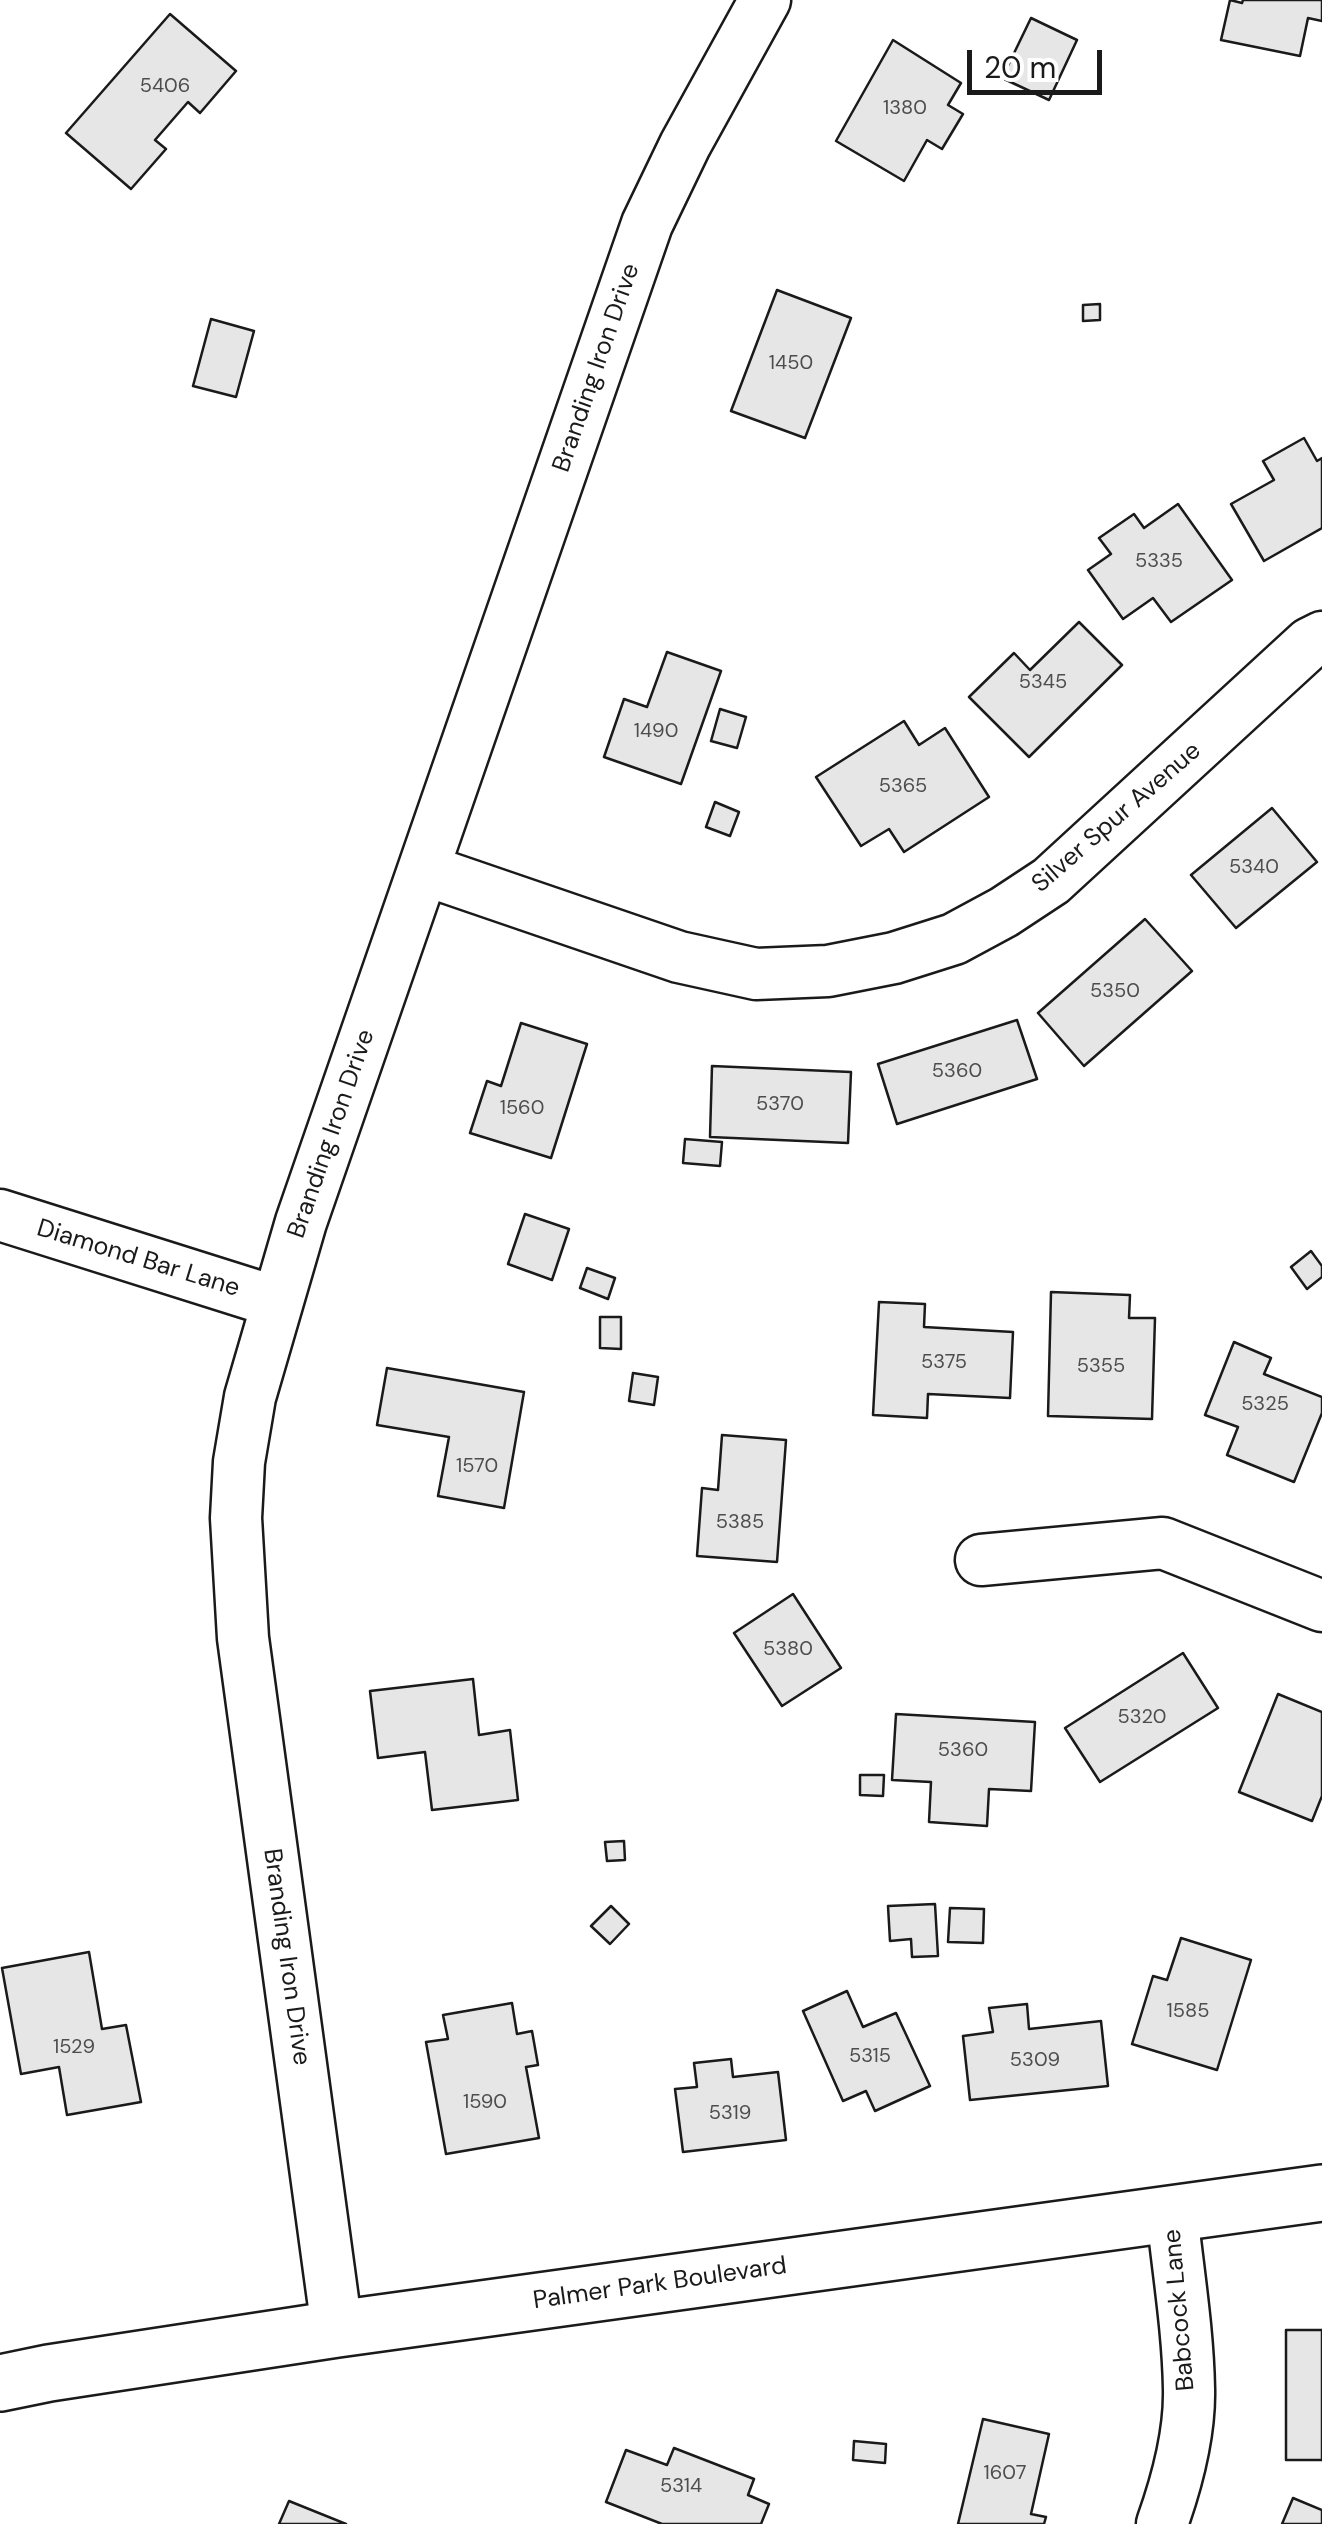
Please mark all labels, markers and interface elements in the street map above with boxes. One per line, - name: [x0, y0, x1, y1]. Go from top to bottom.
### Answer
- scale bar: [972, 30, 1107, 92]
- text: 20 m: [984, 48, 1056, 87]
- house number: 5406: [140, 75, 190, 99]
- house number: 1380: [883, 97, 927, 121]
- street label: Branding Iron Drive: [547, 260, 647, 476]
- house number: 1450: [769, 352, 813, 376]
- house number: 5335: [1135, 550, 1183, 574]
- house number: 5345: [1019, 671, 1067, 695]
- house number: 1490: [634, 720, 678, 744]
- street label: Silver Spur Avenue: [1026, 736, 1208, 900]
- house number: 5365: [879, 775, 927, 799]
- house number: 5340: [1229, 856, 1279, 880]
- house number: 5350: [1090, 980, 1140, 1004]
- street label: Branding Iron Drive: [282, 1026, 382, 1242]
- house number: 5360: [932, 1060, 982, 1084]
- house number: 5370: [756, 1093, 804, 1117]
- house number: 1560: [500, 1097, 544, 1121]
- street label: Diamond Bar Lane: [33, 1214, 243, 1304]
- house number: 5375: [921, 1351, 967, 1375]
- house number: 5355: [1077, 1355, 1125, 1379]
- house number: 5325: [1241, 1393, 1289, 1417]
- house number: 1570: [456, 1455, 498, 1479]
- house number: 5385: [716, 1511, 764, 1535]
- house number: 5380: [763, 1638, 813, 1662]
- house number: 5320: [1117, 1706, 1167, 1730]
- house number: 5360: [938, 1739, 988, 1763]
- street label: Branding Iron Drive: [256, 1847, 316, 2067]
- house number: 1585: [1167, 2000, 1209, 2024]
- house number: 1529: [53, 2036, 95, 2060]
- house number: 5315: [849, 2045, 891, 2069]
- house number: 5309: [1010, 2049, 1060, 2073]
- house number: 1590: [463, 2091, 507, 2115]
- house number: 5319: [709, 2102, 751, 2126]
- street label: Babcock Lane: [1158, 2228, 1202, 2392]
- street label: Palmer Park Boulevard: [531, 2251, 789, 2317]
- house number: 1607: [984, 2462, 1026, 2486]
- house number: 5314: [660, 2475, 702, 2499]

